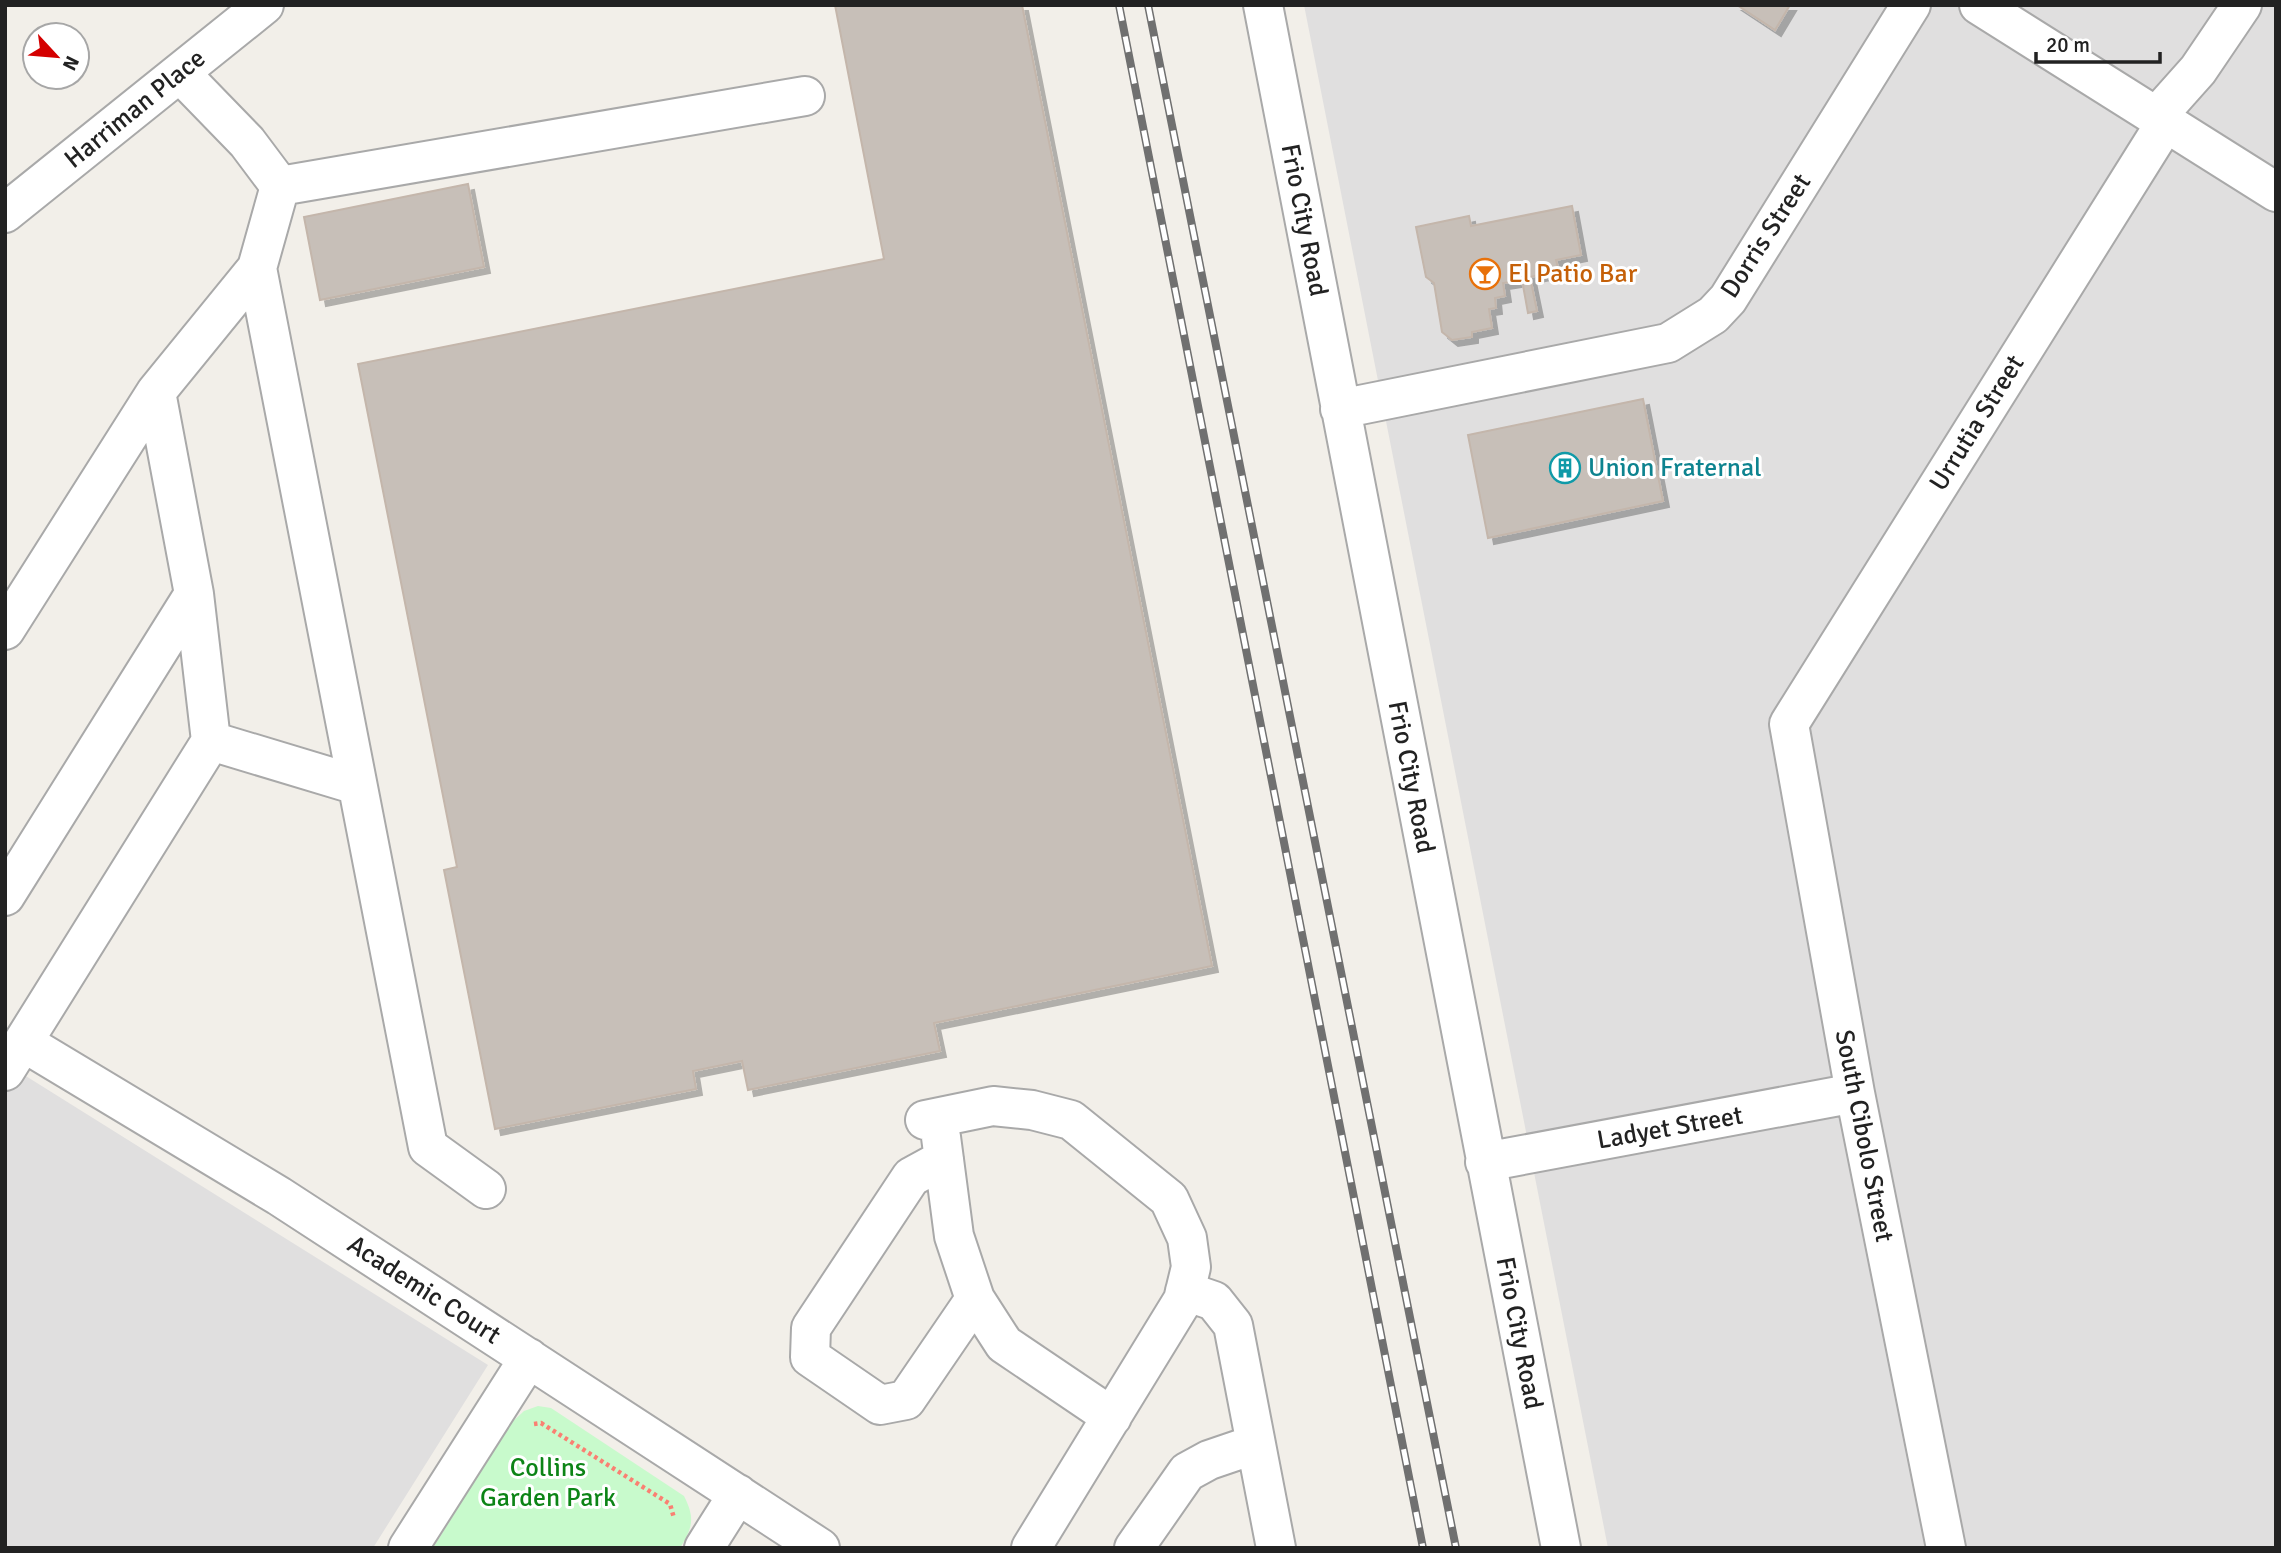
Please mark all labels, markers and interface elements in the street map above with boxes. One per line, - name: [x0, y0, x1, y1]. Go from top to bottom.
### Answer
- north arrow: [21, 21, 91, 91]
- scale bar: [2036, 21, 2160, 65]
- text: 20 m: [2046, 32, 2090, 58]
- street label: Harriman Place: [58, 43, 212, 175]
- text: N: [57, 52, 84, 74]
- street label: Frio City Road: [1274, 141, 1334, 299]
- street label: Dorris Street: [1714, 168, 1818, 304]
- bar icon: El Patio Bar: [1468, 257, 1502, 291]
- place label: El Patio Bar: [1508, 258, 1638, 290]
- street label: Urrutia Street: [1923, 349, 2031, 497]
- building icon: Union Fraternal: [1548, 451, 1582, 485]
- place label: Union Fraternal: [1588, 452, 1762, 484]
- street label: Frio City Road: [1381, 698, 1441, 856]
- street label: South Cibolo Street: [1828, 1027, 1900, 1245]
- street label: Ladyet Street: [1595, 1099, 1745, 1157]
- street label: Academic Court: [341, 1229, 507, 1351]
- street label: Frio City Road: [1489, 1254, 1549, 1412]
- park label: Collins Garden Park: [480, 1452, 616, 1514]

